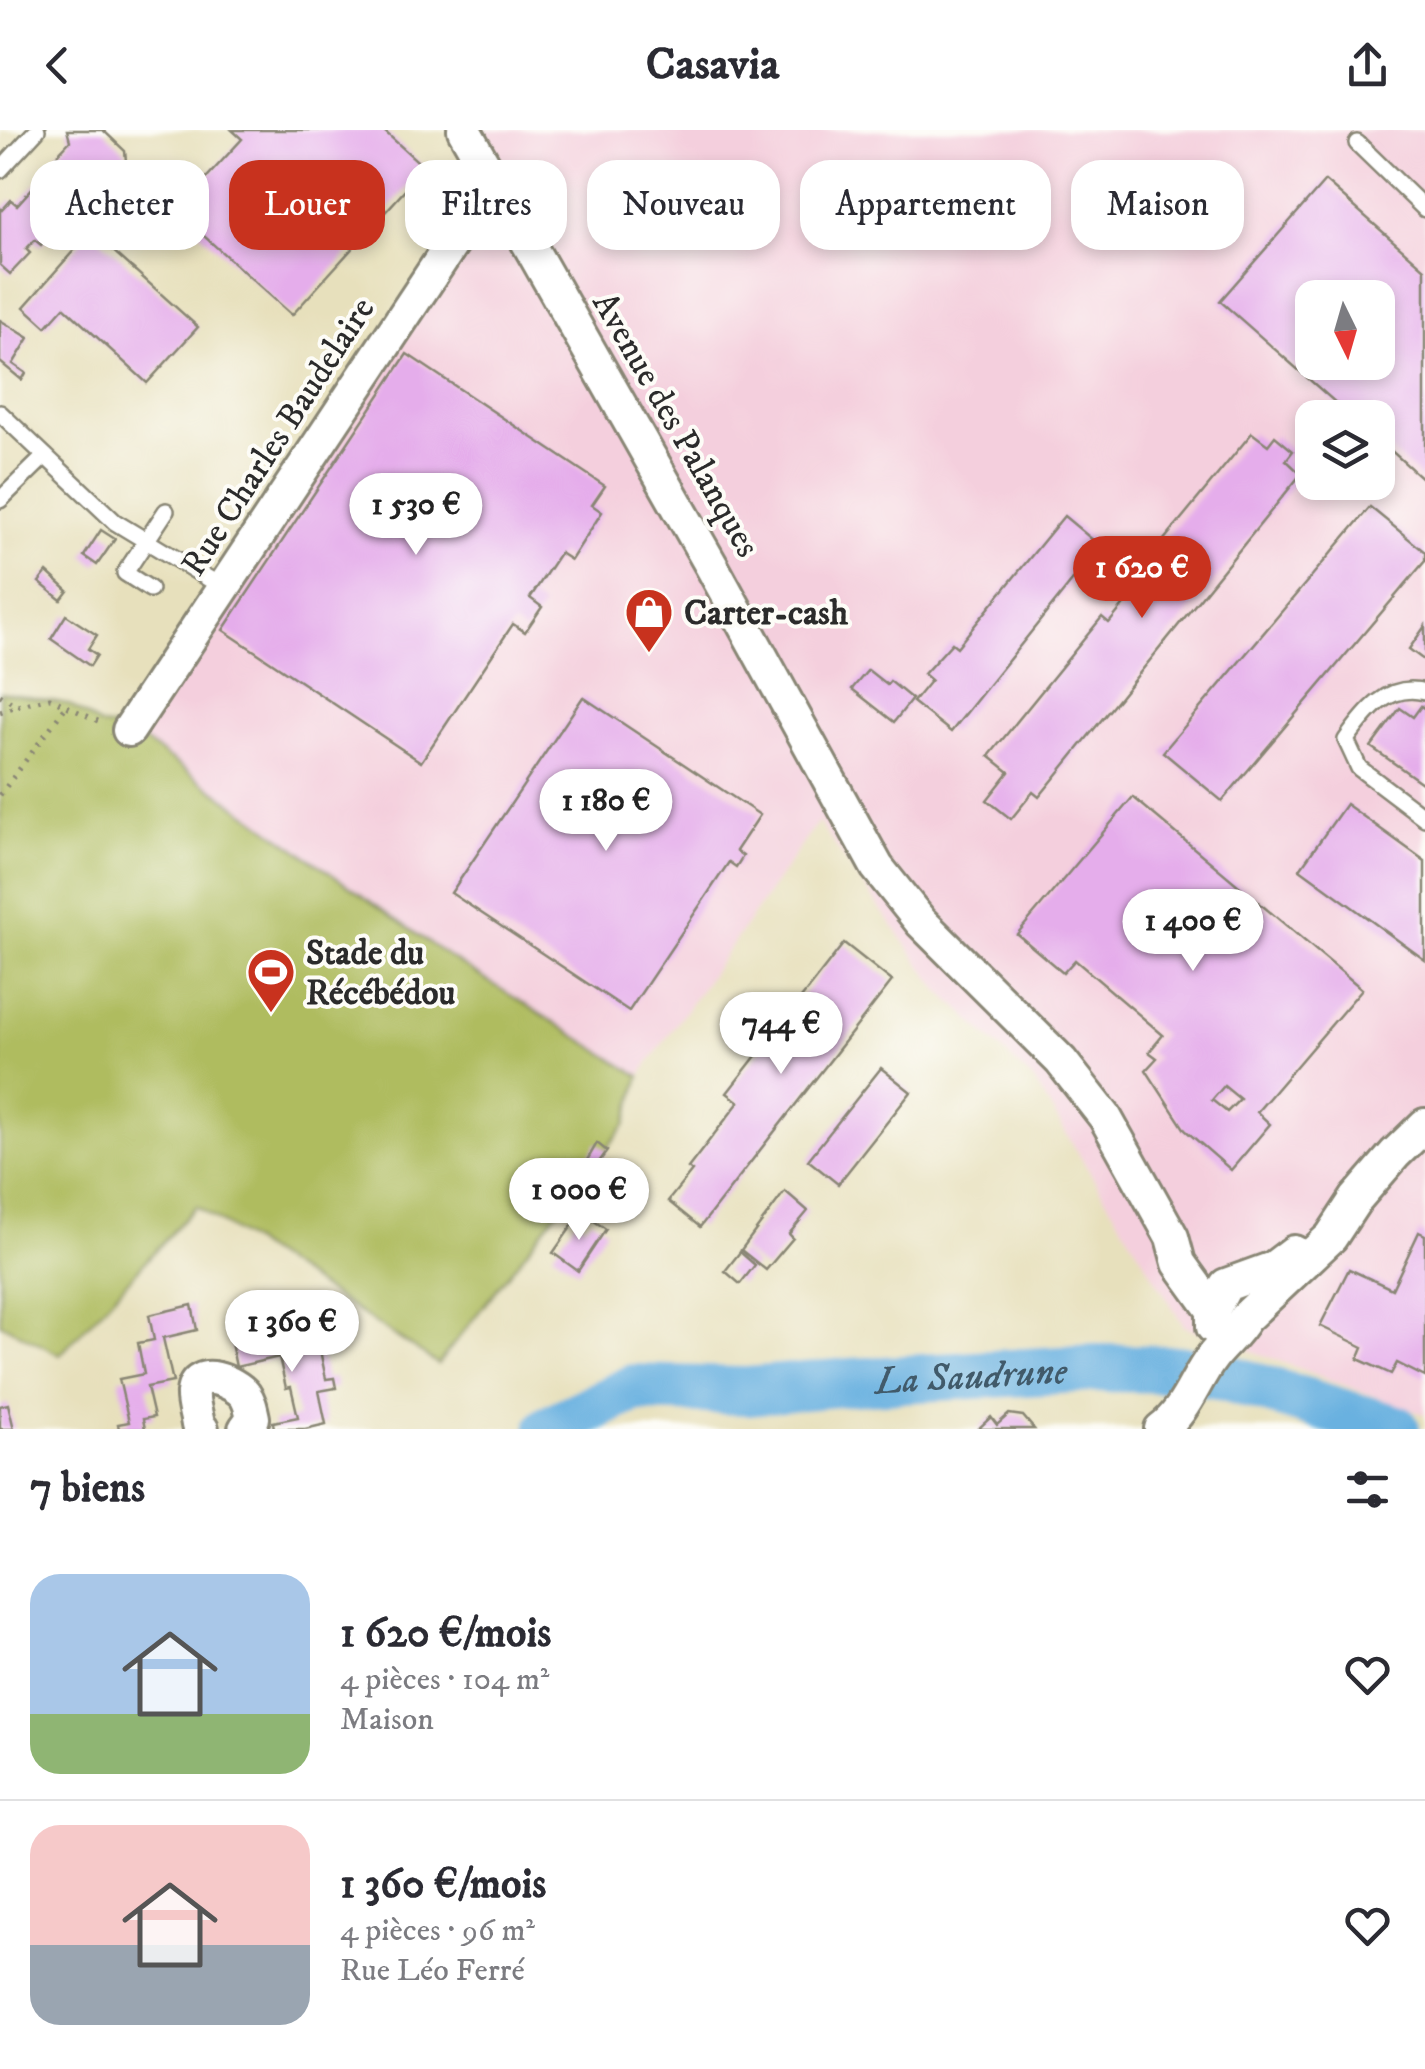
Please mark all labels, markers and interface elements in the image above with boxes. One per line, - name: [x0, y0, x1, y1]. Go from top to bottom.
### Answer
- text: Casavia: [646, 37, 779, 93]
- icon: back: [30, 38, 85, 93]
- icon: share: [1340, 38, 1395, 93]
- chip: Acheter: [30, 160, 209, 250]
- chip: Louer: [229, 160, 385, 250]
- chip: Filtres: [405, 160, 567, 250]
- chip: Nouveau: [587, 160, 780, 250]
- chip: Appartement: [800, 160, 1051, 250]
- chip: Maison: [1071, 160, 1244, 250]
- north arrow: [1295, 280, 1395, 380]
- map controls: [1295, 280, 1395, 500]
- street label: Avenue des Palanques: [582, 285, 769, 565]
- street label: Rue Charles Baudelaire: [172, 290, 385, 585]
- button: layers: [1295, 400, 1395, 500]
- pin: 1 530 €: [324, 473, 508, 558]
- text: 1 530 €: [371, 485, 461, 525]
- pin: 1 620 €: [1050, 536, 1234, 621]
- text: 1 620 €: [1095, 548, 1189, 588]
- shop icon: Carter-cash: [623, 586, 675, 654]
- place label: Carter-cash: [684, 592, 849, 636]
- pin: 1 180 €: [514, 769, 698, 854]
- text: 1 180 €: [561, 781, 651, 821]
- pin: 1 400 €: [1101, 889, 1285, 974]
- text: 1 400 €: [1144, 901, 1242, 941]
- place label: Stade du Récébédou: [306, 932, 456, 1016]
- sports icon: Stade du Récébédou: [245, 946, 297, 1014]
- pin: 744 €: [711, 992, 851, 1077]
- text: 744 €: [742, 1004, 820, 1044]
- pin: 1 000 €: [487, 1158, 671, 1243]
- text: 1 000 €: [531, 1170, 627, 1210]
- pin: 1 360 €: [200, 1290, 384, 1375]
- text: 1 360 €: [247, 1302, 337, 1342]
- water label: La Saudrune: [872, 1348, 1070, 1407]
- icon: filters: [1340, 1462, 1395, 1517]
- text: 7 biens: [30, 1463, 145, 1515]
- text: 1 620 €/mois: [340, 1608, 551, 1660]
- icon: home: [110, 1614, 230, 1734]
- icon: heart: [1340, 1647, 1395, 1702]
- text: 4 pièces · 104 m²: [340, 1660, 549, 1700]
- text: Maison: [340, 1700, 434, 1740]
- text: 1 360 €/mois: [340, 1859, 546, 1911]
- icon: home: [110, 1865, 230, 1985]
- icon: heart: [1340, 1898, 1395, 1953]
- text: 4 pièces · 96 m²: [340, 1911, 535, 1951]
- text: Rue Léo Ferré: [340, 1951, 525, 1991]

